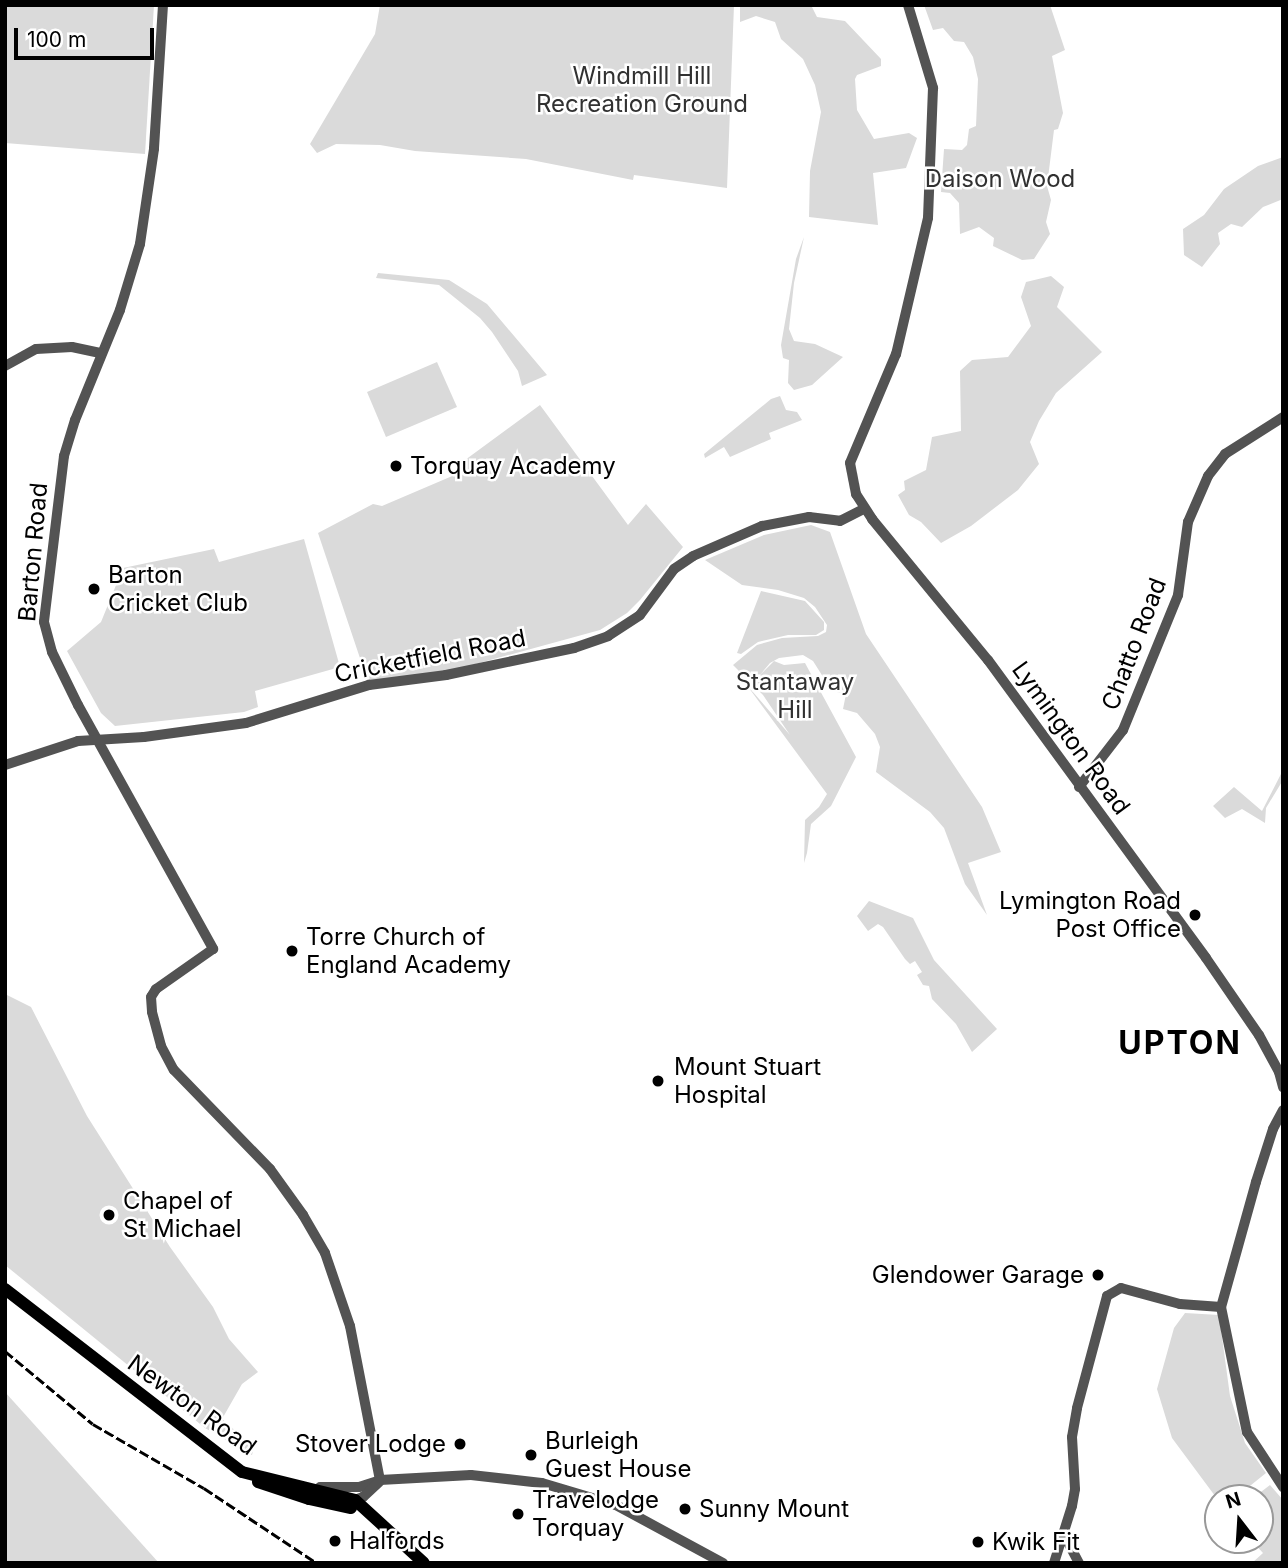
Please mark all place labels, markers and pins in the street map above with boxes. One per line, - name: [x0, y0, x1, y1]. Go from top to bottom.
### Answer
- place label: Torquay Academy: [410, 452, 616, 480]
- marker: Torquay Academy: [388, 458, 404, 474]
- place label: Barton Cricket Club: [108, 561, 248, 617]
- marker: Barton Cricket Club: [86, 581, 102, 597]
- place label: Lymington Road Post Office: [999, 887, 1181, 943]
- marker: Lymington Road Post Office: [1187, 907, 1203, 923]
- place label: Torre Church of England Academy: [306, 923, 511, 979]
- marker: Torre Church of England Academy: [284, 943, 300, 959]
- place label: Mount Stuart Hospital: [674, 1053, 821, 1109]
- marker: Mount Stuart Hospital: [648, 1071, 668, 1091]
- place label: Chapel of St Michael: [123, 1187, 242, 1243]
- marker: Chapel of St Michael: [101, 1207, 117, 1223]
- place label: Glendower Garage: [872, 1261, 1084, 1289]
- marker: Glendower Garage: [1090, 1267, 1106, 1283]
- place label: Burleigh Guest House: [545, 1427, 691, 1483]
- place label: Stover Lodge: [295, 1430, 446, 1458]
- marker: Stover Lodge: [452, 1436, 468, 1452]
- marker: Burleigh Guest House: [523, 1447, 539, 1463]
- place label: Travelodge Torquay: [532, 1486, 659, 1542]
- place label: Sunny Mount: [699, 1495, 849, 1523]
- marker: Sunny Mount: [677, 1501, 693, 1517]
- marker: Travelodge Torquay: [510, 1506, 526, 1522]
- place label: Halfords: [349, 1527, 445, 1555]
- place label: Kwik Fit: [992, 1528, 1080, 1556]
- marker: Halfords: [327, 1533, 343, 1549]
- marker: Kwik Fit: [970, 1534, 986, 1550]

